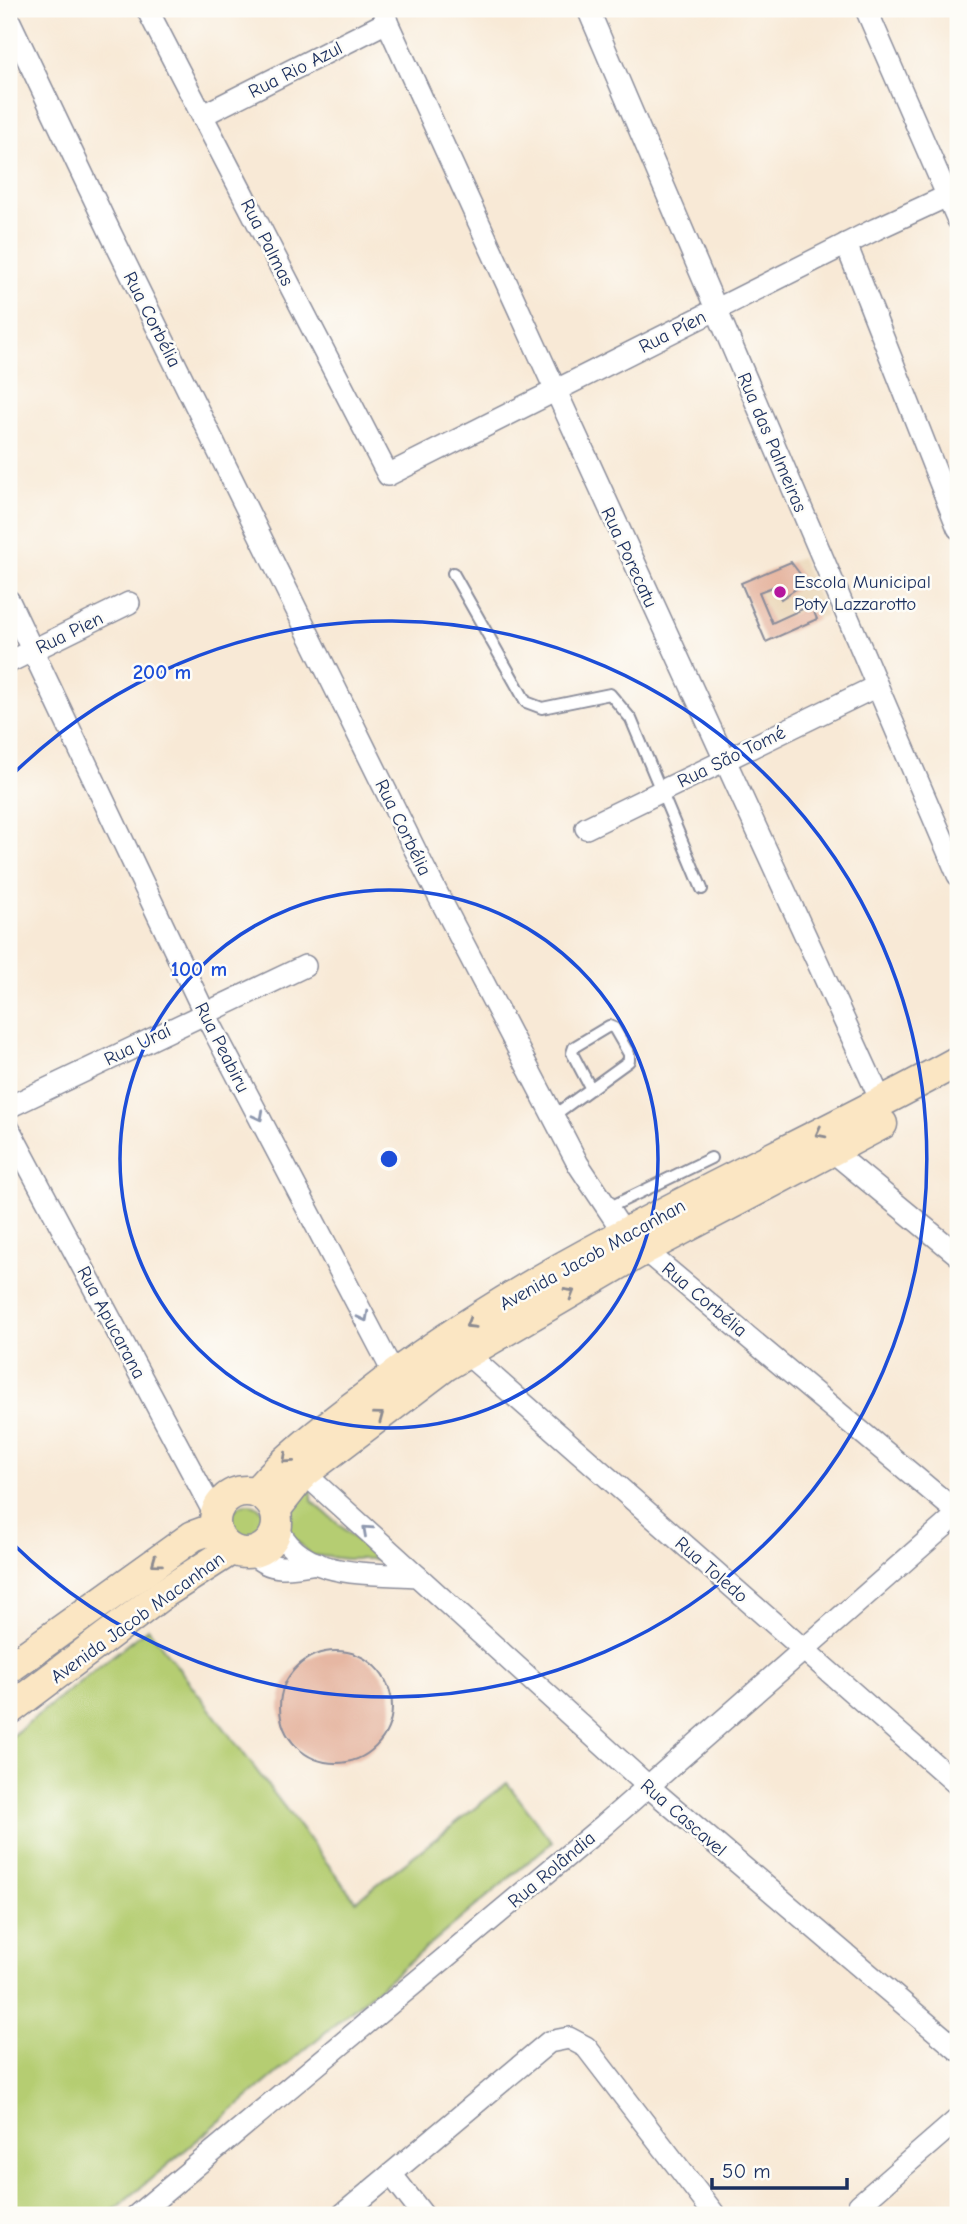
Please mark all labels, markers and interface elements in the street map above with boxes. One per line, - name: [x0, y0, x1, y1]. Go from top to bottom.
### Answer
- street label: Rua Rio Azul: [245, 37, 346, 103]
- street label: Rua Palmas: [236, 195, 298, 290]
- street label: Rua Corbélia: [119, 268, 186, 371]
- street label: Rua Píen: [635, 306, 710, 358]
- street label: Rua das Palmeiras: [733, 369, 811, 516]
- street label: Rua Porecatu: [596, 504, 662, 611]
- place label: Escola Municipal Poty Lazzarotto: [794, 571, 931, 615]
- marker: Escola Municipal Poty Lazzarotto: [772, 584, 788, 600]
- street label: Rua Pien: [32, 607, 107, 659]
- text: 200 m: [133, 660, 191, 684]
- street label: Rua São Tomé: [674, 721, 789, 792]
- street label: Rua Corbélia: [370, 776, 436, 879]
- text: 100 m: [171, 957, 227, 981]
- street label: Rua Peabiru: [190, 999, 254, 1096]
- street label: Rua Uraí: [100, 1019, 175, 1070]
- one-way arrow: [251, 1108, 264, 1121]
- one-way arrow: [815, 1124, 827, 1138]
- centre of rings: [377, 1147, 401, 1171]
- street label: Avenida Jacob Macanhan: [496, 1195, 689, 1315]
- street label: Rua Corbélia: [657, 1258, 751, 1342]
- street label: Rua Apucarana: [72, 1262, 150, 1383]
- one-way arrow: [563, 1288, 575, 1301]
- one-way arrow: [356, 1310, 370, 1322]
- one-way arrow: [465, 1315, 478, 1328]
- one-way arrow: [371, 1411, 384, 1424]
- one-way arrow: [283, 1450, 296, 1463]
- one-way arrow: [362, 1526, 375, 1538]
- street label: Rua Toledo: [670, 1532, 752, 1607]
- street label: Avenida Jacob Macanhan: [47, 1547, 229, 1688]
- one-way arrow: [151, 1554, 164, 1567]
- street label: Rua Cascavel: [636, 1774, 731, 1861]
- street label: Rua Rolândia: [504, 1827, 600, 1913]
- scale bar: [712, 2147, 846, 2191]
- text: 50 m: [722, 2159, 771, 2183]

